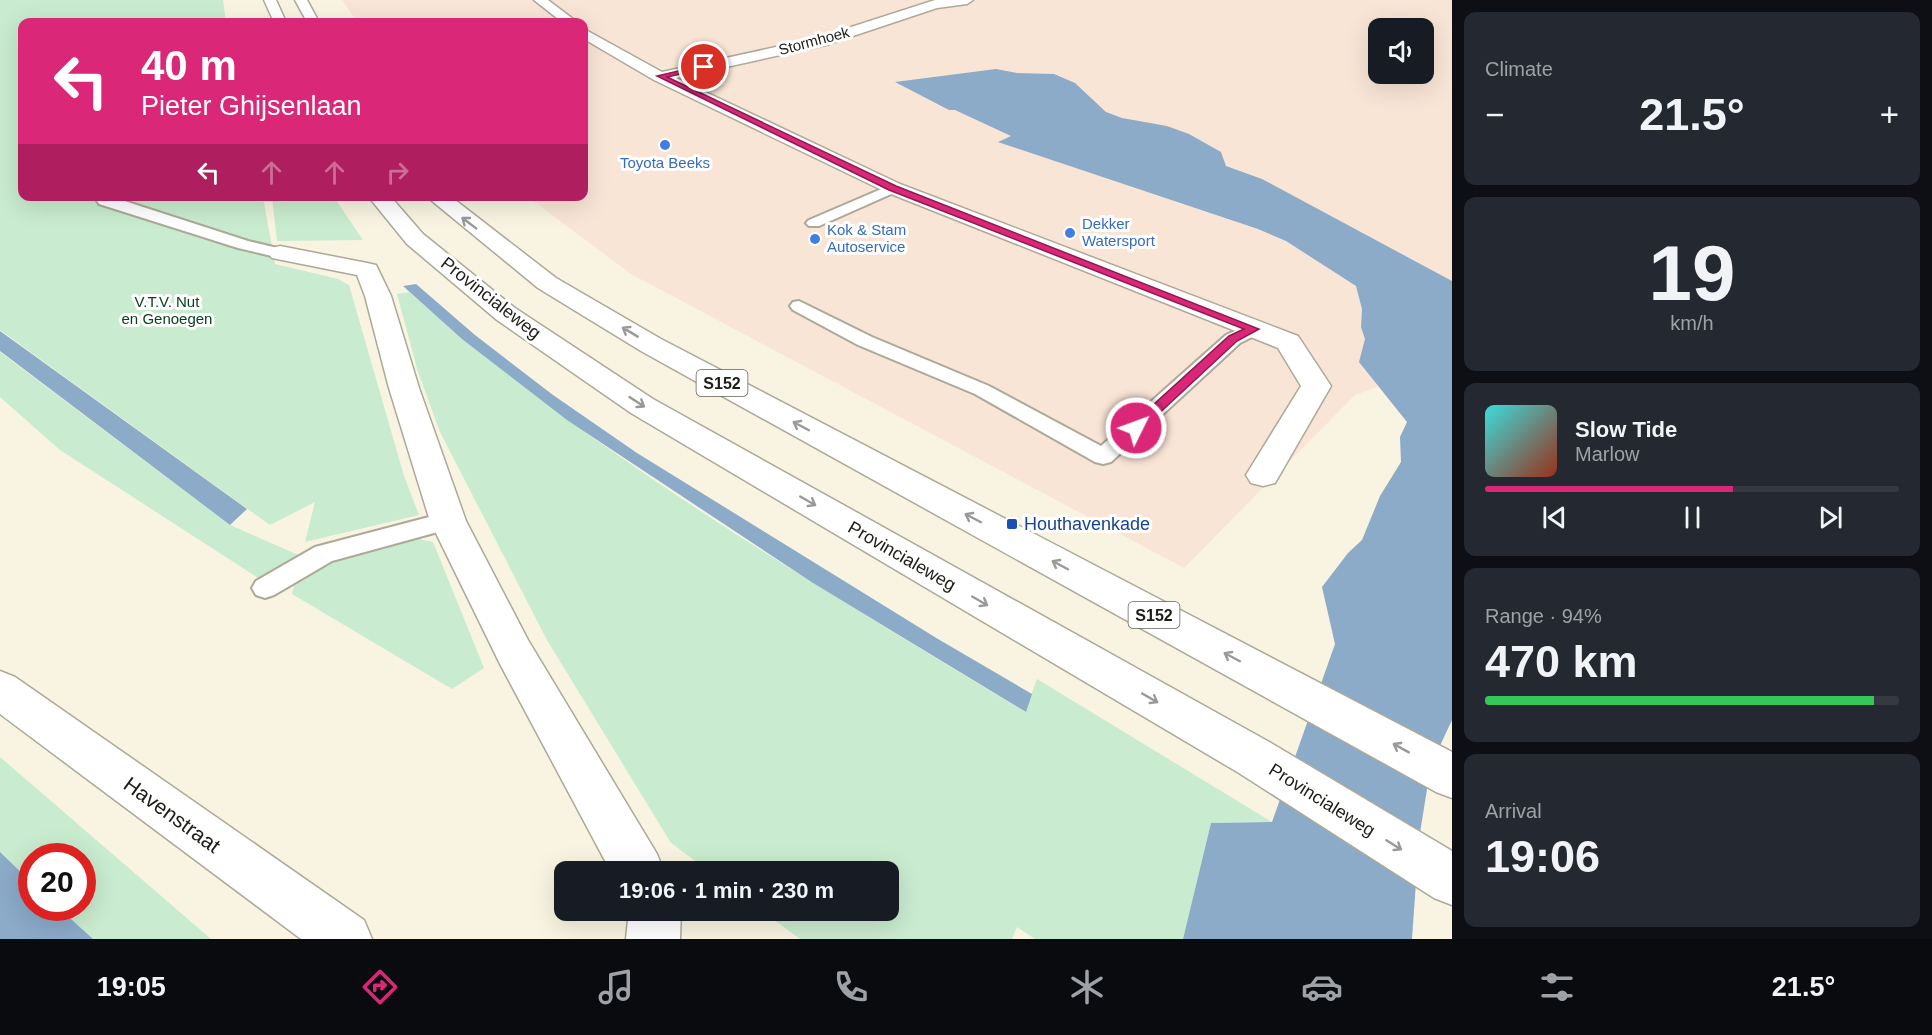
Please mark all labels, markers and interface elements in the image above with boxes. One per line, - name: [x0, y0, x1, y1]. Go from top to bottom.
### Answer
- map controls: [1368, 18, 1434, 84]
- button: sound: [1368, 18, 1434, 84]
- street label: Stormhoek: [777, 23, 852, 58]
- pin: [678, 41, 729, 92]
- icon: left: [42, 42, 120, 120]
- text: 40 m: [141, 42, 237, 89]
- icon: arrive: [687, 50, 720, 83]
- text: Climate: [1485, 58, 1553, 80]
- text: 21.5°: [1639, 89, 1745, 140]
- text: Pieter Ghijsenlaan: [141, 91, 362, 121]
- text: −: [1485, 96, 1504, 133]
- text: +: [1880, 96, 1899, 133]
- marker: Toyota Beeks: [658, 138, 672, 152]
- place label: Toyota Beeks: [620, 154, 710, 171]
- icon: left: [192, 156, 225, 189]
- icon: ahead: [255, 156, 288, 189]
- icon: ahead: [318, 156, 351, 189]
- icon: right: [381, 156, 414, 189]
- place label: Dekker Watersport: [1082, 215, 1156, 249]
- one-way arrow: [461, 217, 477, 229]
- place label: Kok & Stam Autoservice: [827, 221, 906, 255]
- marker: Dekker Watersport: [1063, 226, 1077, 240]
- text: 19: [1649, 229, 1735, 317]
- marker: Kok & Stam Autoservice: [808, 232, 822, 246]
- street label: Provincialeweg: [437, 253, 545, 343]
- park label: V.T.V. Nut en Genoegen: [122, 293, 212, 327]
- text: km/h: [1670, 312, 1714, 334]
- one-way arrow: [622, 326, 639, 338]
- road number: S152: [696, 370, 748, 396]
- one-way arrow: [628, 396, 645, 408]
- position arrow: [1104, 396, 1168, 460]
- text: Slow Tide: [1575, 417, 1677, 442]
- one-way arrow: [793, 420, 810, 432]
- text: Marlow: [1575, 443, 1639, 465]
- one-way arrow: [799, 495, 816, 507]
- icon: previous: [1538, 501, 1571, 534]
- icon: pause: [1676, 501, 1709, 534]
- icon: next: [1814, 501, 1847, 534]
- one-way arrow: [964, 512, 982, 523]
- place label: Houthavenkade: [1024, 514, 1150, 534]
- street label: Provincialeweg: [845, 517, 959, 595]
- marker: Houthavenkade: [1005, 517, 1019, 531]
- one-way arrow: [1052, 559, 1070, 570]
- one-way arrow: [971, 595, 988, 607]
- road number: S152: [1128, 602, 1180, 628]
- text: Range · 94%: [1485, 605, 1602, 627]
- text: 470 km: [1485, 636, 1638, 687]
- one-way arrow: [1224, 651, 1242, 662]
- one-way arrow: [1140, 693, 1158, 704]
- one-way arrow: [1392, 742, 1410, 753]
- street label: Provincialeweg: [1265, 759, 1379, 841]
- street label: Havenstraat: [120, 772, 225, 857]
- text: Arrival: [1485, 800, 1542, 822]
- text: 19:06: [1485, 831, 1600, 882]
- one-way arrow: [1385, 839, 1402, 851]
- speed limit sign: 20: [18, 843, 96, 921]
- text: 19:06 · 1 min · 230 m: [619, 878, 834, 903]
- icon: directions: [359, 966, 401, 1008]
- icon: music: [595, 966, 637, 1008]
- icon: phone: [830, 966, 872, 1008]
- icon: climate: [1066, 966, 1108, 1008]
- icon: car: [1301, 966, 1343, 1008]
- icon: filters: [1536, 966, 1578, 1008]
- text: 19:05: [97, 972, 166, 1002]
- text: 21.5°: [1772, 972, 1835, 1002]

